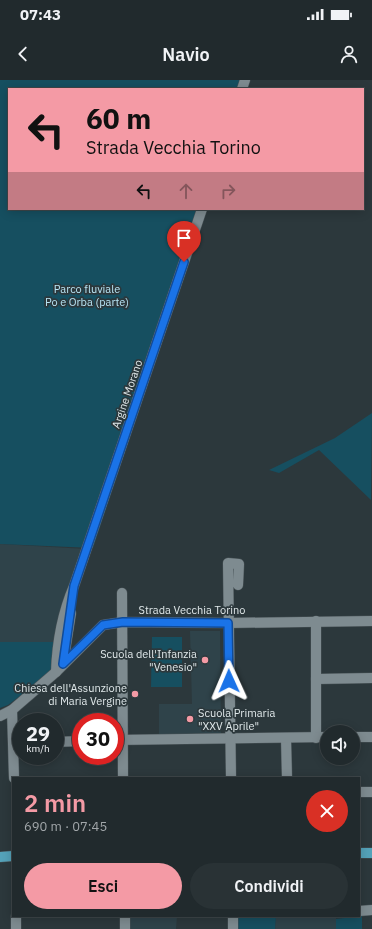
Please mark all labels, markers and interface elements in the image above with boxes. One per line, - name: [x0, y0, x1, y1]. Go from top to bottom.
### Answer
- text: 07:43: [20, 5, 61, 24]
- icon: back: [12, 43, 34, 65]
- text: Navio: [162, 43, 210, 66]
- icon: person: [338, 43, 360, 65]
- text: 60 m: [86, 100, 151, 137]
- icon: left: [20, 104, 72, 156]
- text: Strada Vecchia Torino: [86, 136, 261, 159]
- icon: left: [133, 180, 155, 202]
- icon: ahead: [175, 180, 197, 202]
- icon: right: [217, 180, 239, 202]
- pin: [167, 221, 201, 262]
- icon: arrive: [173, 227, 195, 249]
- park label: Parco fluviale Po e Orba (parte): [45, 282, 129, 309]
- street label: Argine Morano: [109, 358, 145, 430]
- street label: Strada Vecchia Torino: [139, 603, 245, 617]
- place label: Scuola dell'Infanzia "Venesio": [100, 647, 197, 674]
- marker: Scuola dell'Infanzia "Venesio": [200, 655, 210, 665]
- position arrow: [208, 660, 250, 702]
- place label: Chiesa dell'Assunzione di Maria Vergine: [14, 681, 127, 708]
- marker: Chiesa dell'Assunzione di Maria Vergine: [130, 689, 140, 699]
- place label: Scuola Primaria "XXV Aprile": [198, 706, 275, 733]
- speed limit sign: 30: [72, 713, 124, 765]
- marker: Scuola Primaria "XXV Aprile": [185, 714, 195, 724]
- text: 29: [26, 720, 50, 747]
- map controls: [320, 725, 360, 765]
- button: sound: [320, 725, 360, 765]
- text: km/h: [26, 742, 50, 755]
- text: 2 min: [24, 787, 86, 819]
- button: close: [306, 790, 348, 832]
- text: 690 m · 07:45: [24, 818, 107, 835]
- button: Esci: [24, 863, 182, 909]
- button: Condividi: [190, 863, 348, 909]

